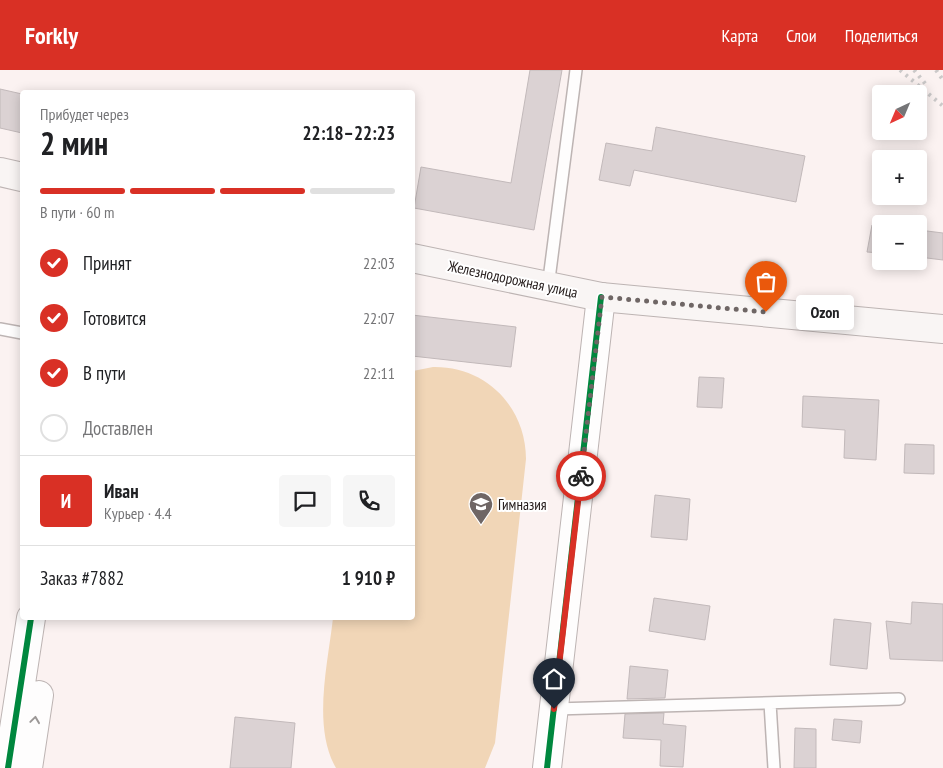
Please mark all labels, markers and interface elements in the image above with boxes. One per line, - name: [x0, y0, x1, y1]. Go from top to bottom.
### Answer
- text: Forkly: [25, 20, 78, 51]
- text: Карта: [721, 24, 758, 47]
- text: Слои: [786, 24, 817, 47]
- text: Поделиться: [845, 24, 918, 47]
- north arrow: [872, 85, 928, 140]
- map controls: [872, 85, 927, 270]
- text: Прибудет через: [40, 104, 129, 124]
- text: 22:18–22:23: [302, 121, 395, 145]
- text: 2 мин: [40, 122, 108, 164]
- button: +: [872, 150, 927, 205]
- text: В пути · 60 m: [40, 202, 114, 222]
- button: −: [872, 215, 927, 270]
- icon: check: [40, 249, 68, 277]
- text: Принят: [83, 251, 131, 275]
- text: 22:03: [363, 253, 395, 273]
- street label: Железнодорожная улица: [445, 256, 580, 302]
- pin: [745, 261, 787, 312]
- icon: bag: [752, 268, 780, 296]
- callout: Ozon: [796, 294, 854, 330]
- text: Ozon: [811, 302, 839, 322]
- icon: check: [40, 304, 68, 332]
- text: Готовится: [83, 306, 146, 330]
- text: 22:07: [363, 308, 395, 328]
- icon: check: [40, 359, 68, 387]
- text: В пути: [83, 361, 126, 385]
- text: 22:11: [363, 363, 395, 383]
- text: Доставлен: [83, 416, 153, 440]
- courier: [556, 451, 606, 501]
- icon: bike: [567, 462, 595, 490]
- button: chat: [279, 475, 331, 527]
- button: phone: [343, 475, 395, 527]
- text: Иван: [104, 479, 139, 503]
- text: И: [61, 489, 71, 513]
- school or university icon: Гимназия: [468, 491, 494, 525]
- place label: Гимназия: [498, 495, 547, 514]
- text: Курьер · 4.4: [104, 503, 172, 523]
- text: Заказ #7882: [40, 566, 124, 590]
- text: 1 910 ₽: [342, 566, 395, 590]
- pin: [533, 658, 575, 709]
- icon: home: [540, 665, 568, 693]
- one-way arrow: [29, 715, 40, 723]

